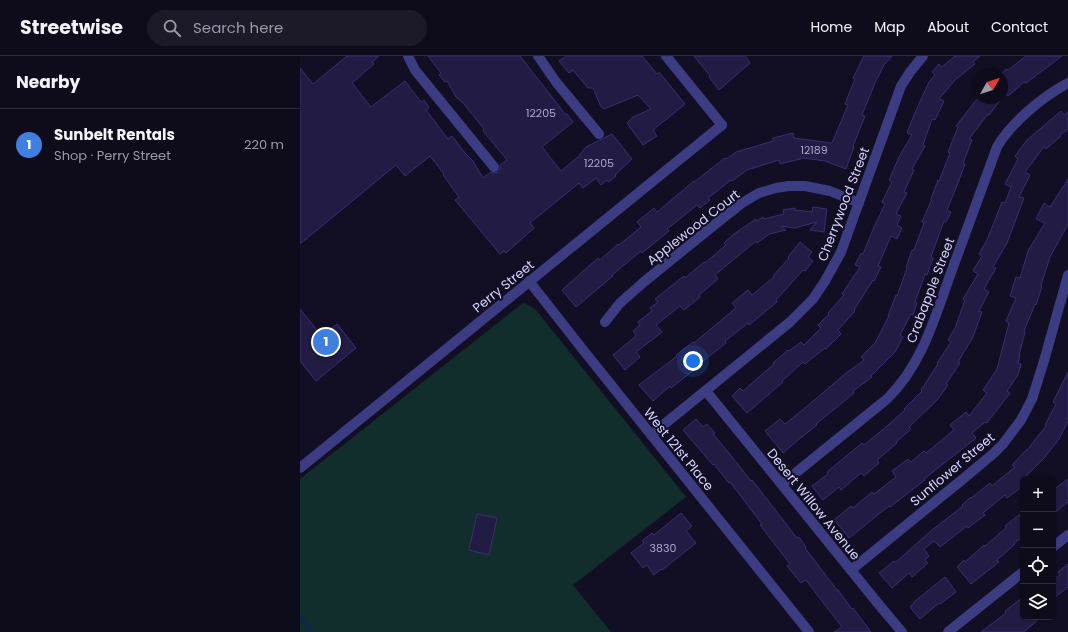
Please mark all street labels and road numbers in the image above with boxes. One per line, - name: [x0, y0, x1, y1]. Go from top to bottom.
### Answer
- street label: Cherrywood Street: [813, 144, 874, 264]
- street label: Applewood Court: [643, 185, 744, 270]
- street label: Crabapple Street: [902, 234, 959, 346]
- street label: Perry Street: [469, 256, 538, 317]
- street label: West 121st Place: [639, 404, 718, 495]
- street label: Sunflower Street: [906, 428, 999, 510]
- street label: Desert Willow Avenue: [763, 444, 865, 564]

